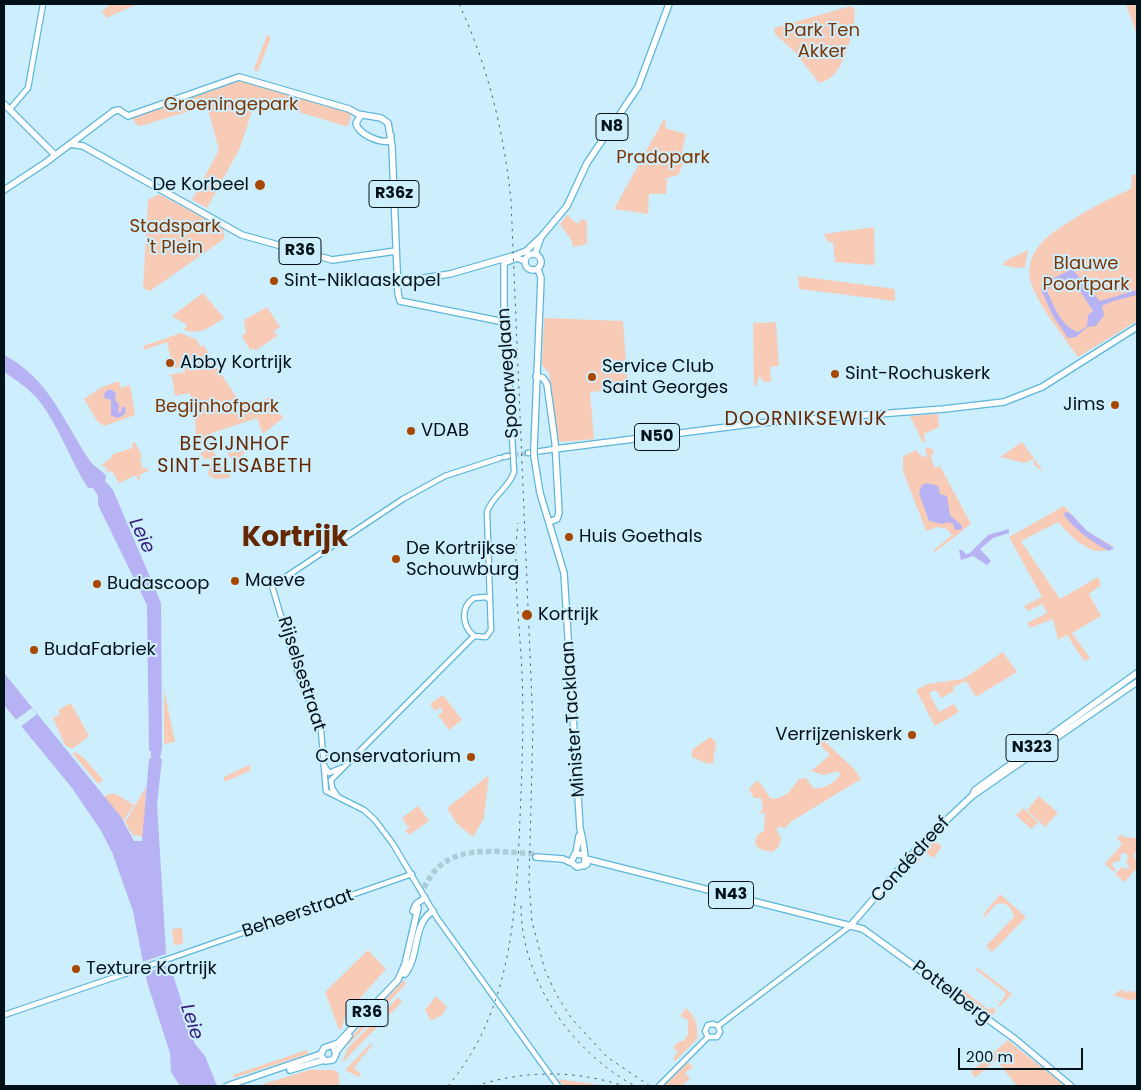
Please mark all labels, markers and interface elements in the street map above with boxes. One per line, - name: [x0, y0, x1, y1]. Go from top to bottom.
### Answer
- park label: Park Ten Akker: [784, 20, 860, 62]
- park label: Groeningepark: [164, 94, 298, 116]
- road number: N8: [596, 114, 628, 140]
- park label: Pradopark: [616, 147, 710, 169]
- place label: De Korbeel: [152, 174, 249, 196]
- marker: De Korbeel: [253, 178, 267, 192]
- road number: R36z: [369, 180, 419, 208]
- park label: Stadspark 't Plein: [129, 216, 221, 258]
- road number: R36: [279, 238, 321, 264]
- park label: Blauwe Poortpark: [1042, 253, 1130, 296]
- place label: Sint-Niklaaskapel: [284, 270, 441, 292]
- marker: Sint-Niklaaskapel: [268, 275, 280, 287]
- street label: Spoorweglaan: [494, 307, 524, 439]
- place label: Abby Kortrijk: [180, 352, 292, 374]
- place label: Service Club Saint Georges: [602, 356, 728, 398]
- marker: Abby Kortrijk: [164, 357, 176, 369]
- place label: Sint-Rochuskerk: [845, 363, 990, 385]
- marker: Sint-Rochuskerk: [829, 368, 841, 380]
- marker: Service Club Saint Georges: [586, 371, 598, 383]
- place label: Jims: [1063, 394, 1105, 416]
- park label: Begijnhofpark: [155, 396, 279, 418]
- marker: Jims: [1109, 399, 1121, 411]
- district label: DOORNIKSEWIJK: [723, 409, 889, 431]
- place label: VDAB: [421, 420, 469, 442]
- road number: N50: [634, 424, 680, 451]
- marker: VDAB: [405, 425, 417, 437]
- district label: BEGIJNHOF SINT-ELISABETH: [156, 434, 314, 478]
- water label: Leie: [123, 515, 159, 557]
- district label: Kortrijk: [242, 522, 348, 556]
- place label: Huis Goethals: [579, 526, 702, 548]
- marker: Huis Goethals: [563, 531, 575, 543]
- place label: De Kortrijkse Schouwburg: [406, 538, 519, 580]
- marker: De Kortrijkse Schouwburg: [390, 553, 402, 565]
- place label: Maeve: [245, 570, 305, 592]
- place label: Budascoop: [107, 573, 209, 595]
- marker: Maeve: [229, 575, 241, 587]
- marker: Budascoop: [91, 578, 103, 590]
- place label: Kortrijk: [538, 604, 598, 626]
- marker: Kortrijk: [520, 608, 534, 622]
- street label: Rijselsestraat: [272, 614, 330, 734]
- place label: BudaFabriek: [44, 639, 156, 661]
- street label: Minister Tacklaan: [558, 640, 590, 798]
- marker: BudaFabriek: [28, 644, 40, 656]
- place label: Verrijzeniskerk: [775, 724, 902, 746]
- marker: Verrijzeniskerk: [906, 729, 918, 741]
- road number: N323: [1006, 734, 1058, 761]
- place label: Conservatorium: [315, 746, 461, 768]
- marker: Conservatorium: [465, 751, 477, 763]
- street label: Condédreef: [867, 813, 955, 907]
- road number: N43: [708, 882, 754, 908]
- street label: Beheerstraat: [240, 885, 356, 943]
- street label: Pottelberg: [907, 956, 995, 1030]
- place label: Texture Kortrijk: [86, 958, 217, 980]
- marker: Texture Kortrijk: [70, 963, 82, 975]
- road number: R36: [346, 1000, 388, 1026]
- water label: Leie: [175, 1001, 207, 1043]
- scale bar: [961, 1038, 1086, 1070]
- text: 200 m: [966, 1046, 1013, 1067]

